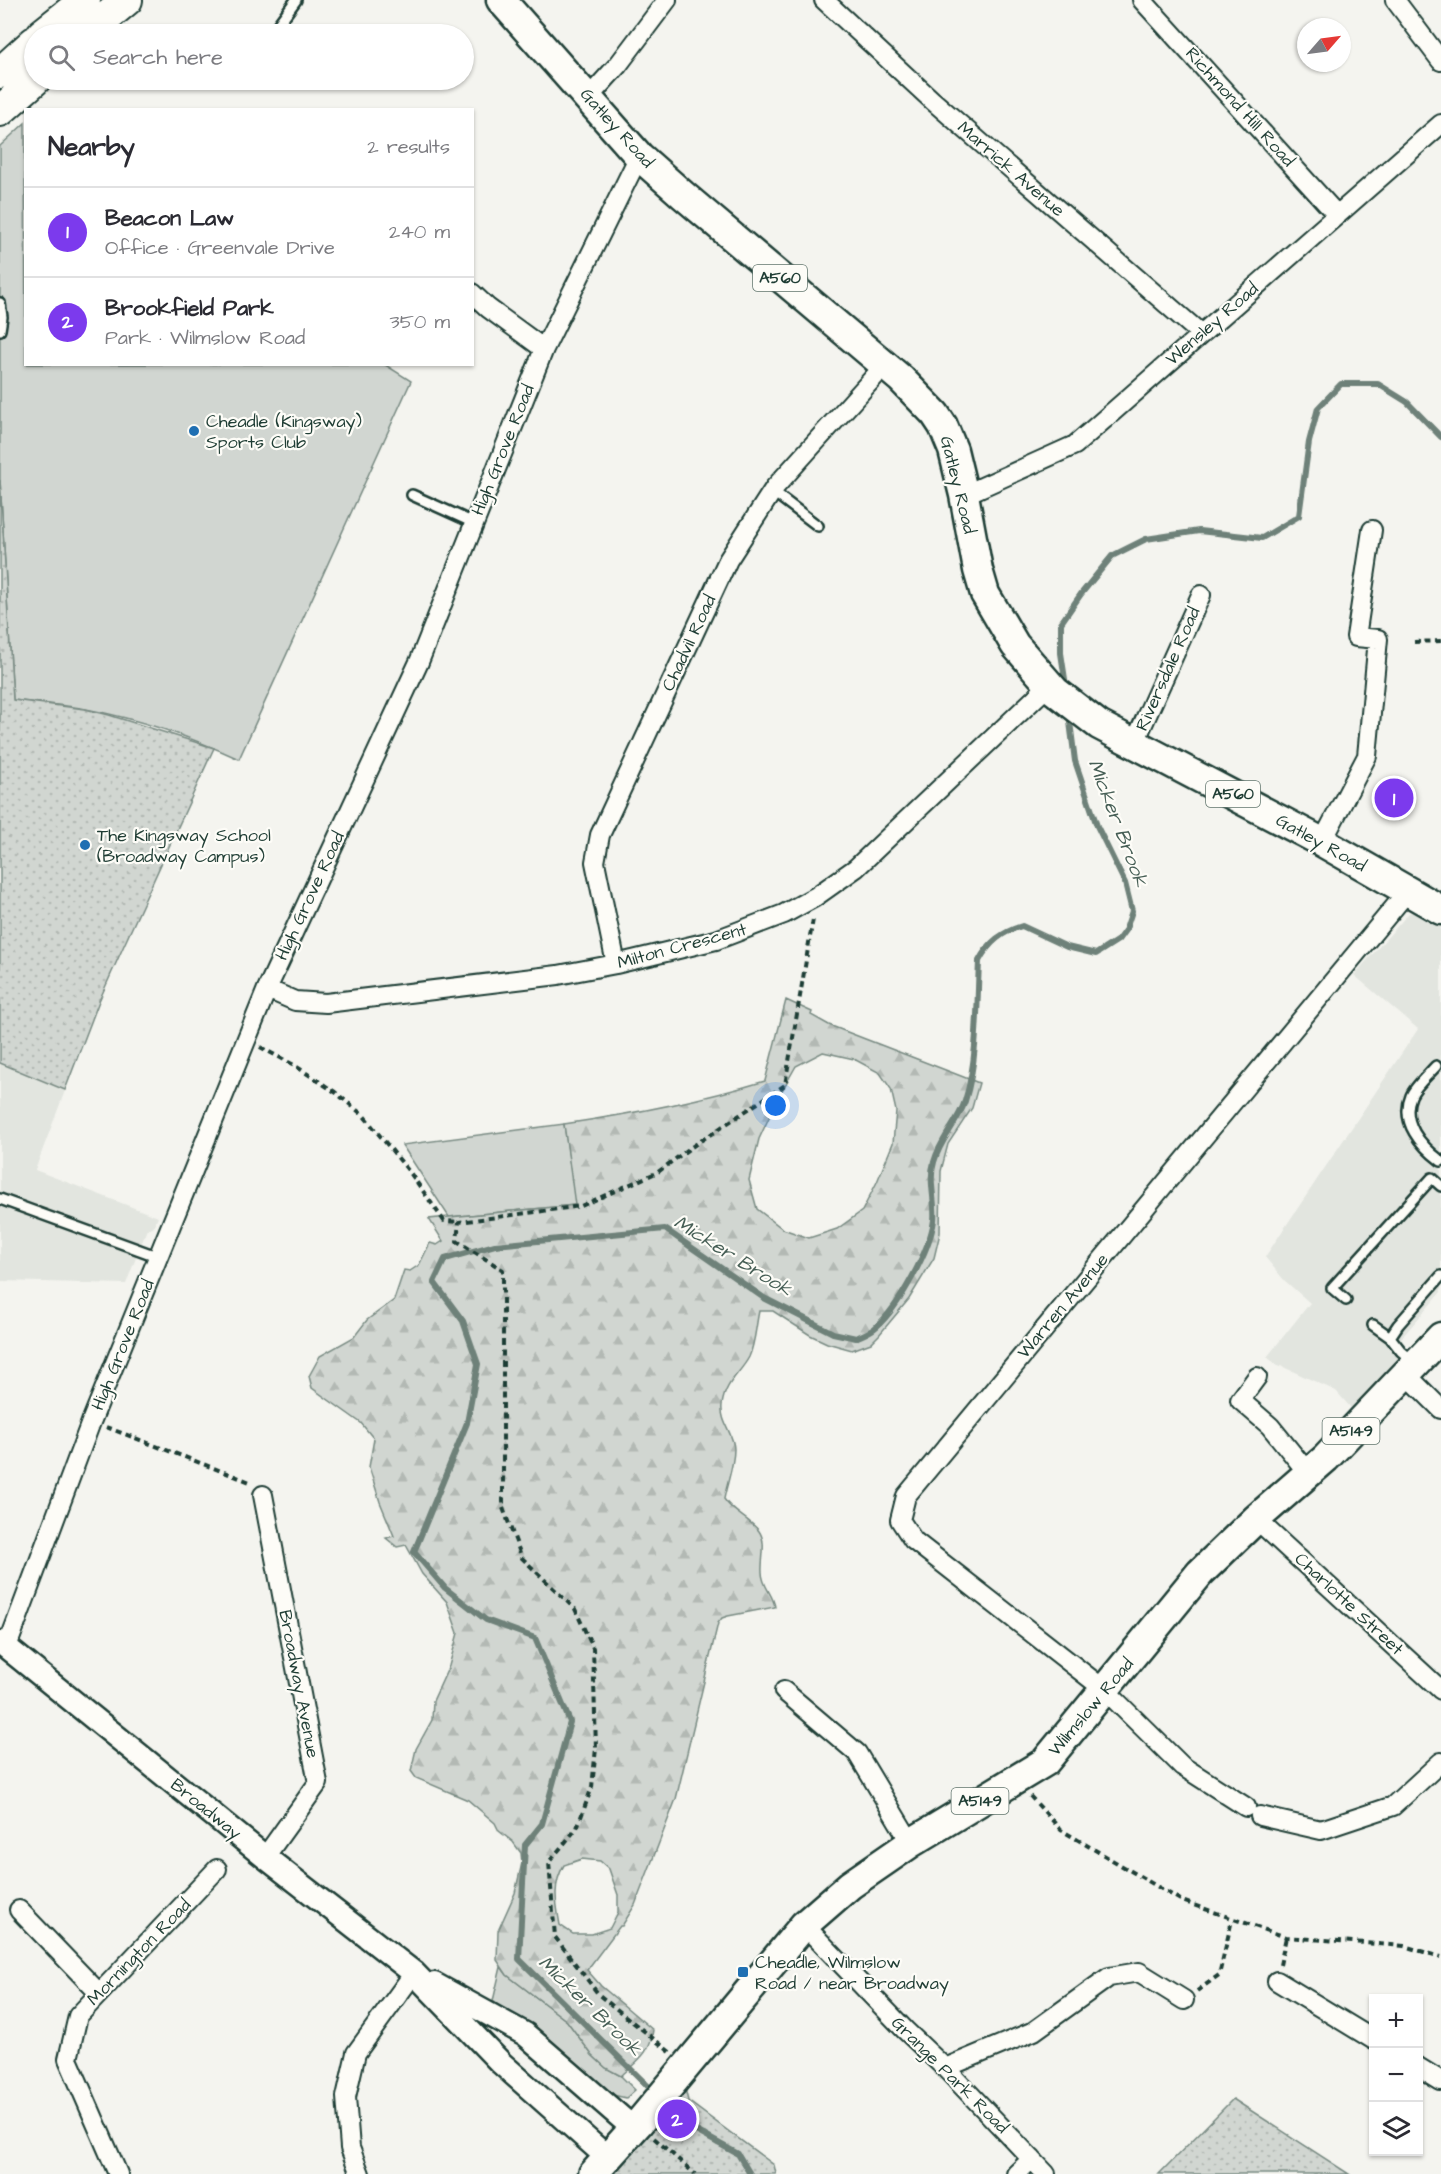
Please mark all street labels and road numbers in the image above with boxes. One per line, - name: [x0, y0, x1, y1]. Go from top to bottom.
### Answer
- street label: Richmond Hill Road: [1179, 42, 1301, 172]
- street label: Gatley Road: [574, 83, 660, 174]
- street label: Marrick Avenue: [952, 115, 1070, 223]
- road number: A560: [753, 265, 807, 291]
- street label: Wensley Road: [1160, 277, 1265, 372]
- street label: High Grove Road: [465, 381, 542, 520]
- street label: Gatley Road: [933, 434, 982, 537]
- street label: Chadvil Road: [656, 591, 722, 695]
- street label: Riversdale Road: [1130, 603, 1206, 735]
- road number: A560: [1206, 781, 1260, 807]
- street label: Gatley Road: [1271, 808, 1371, 879]
- street label: High Grove Road: [269, 828, 352, 965]
- street label: Milton Crescent: [615, 917, 750, 975]
- street label: Warren Avenue: [1012, 1248, 1115, 1364]
- street label: High Grove Road: [85, 1276, 162, 1415]
- road number: A5149: [1322, 1418, 1380, 1444]
- street label: Charlotte Street: [1289, 1547, 1410, 1662]
- street label: Broadway Avenue: [271, 1608, 326, 1761]
- street label: Wilmslow Road: [1042, 1652, 1140, 1762]
- street label: Broadway: [165, 1773, 247, 1846]
- road number: A5149: [952, 1788, 1008, 1814]
- street label: Mornington Road: [81, 1893, 197, 2012]
- street label: Grange Park Road: [885, 2011, 1014, 2140]

